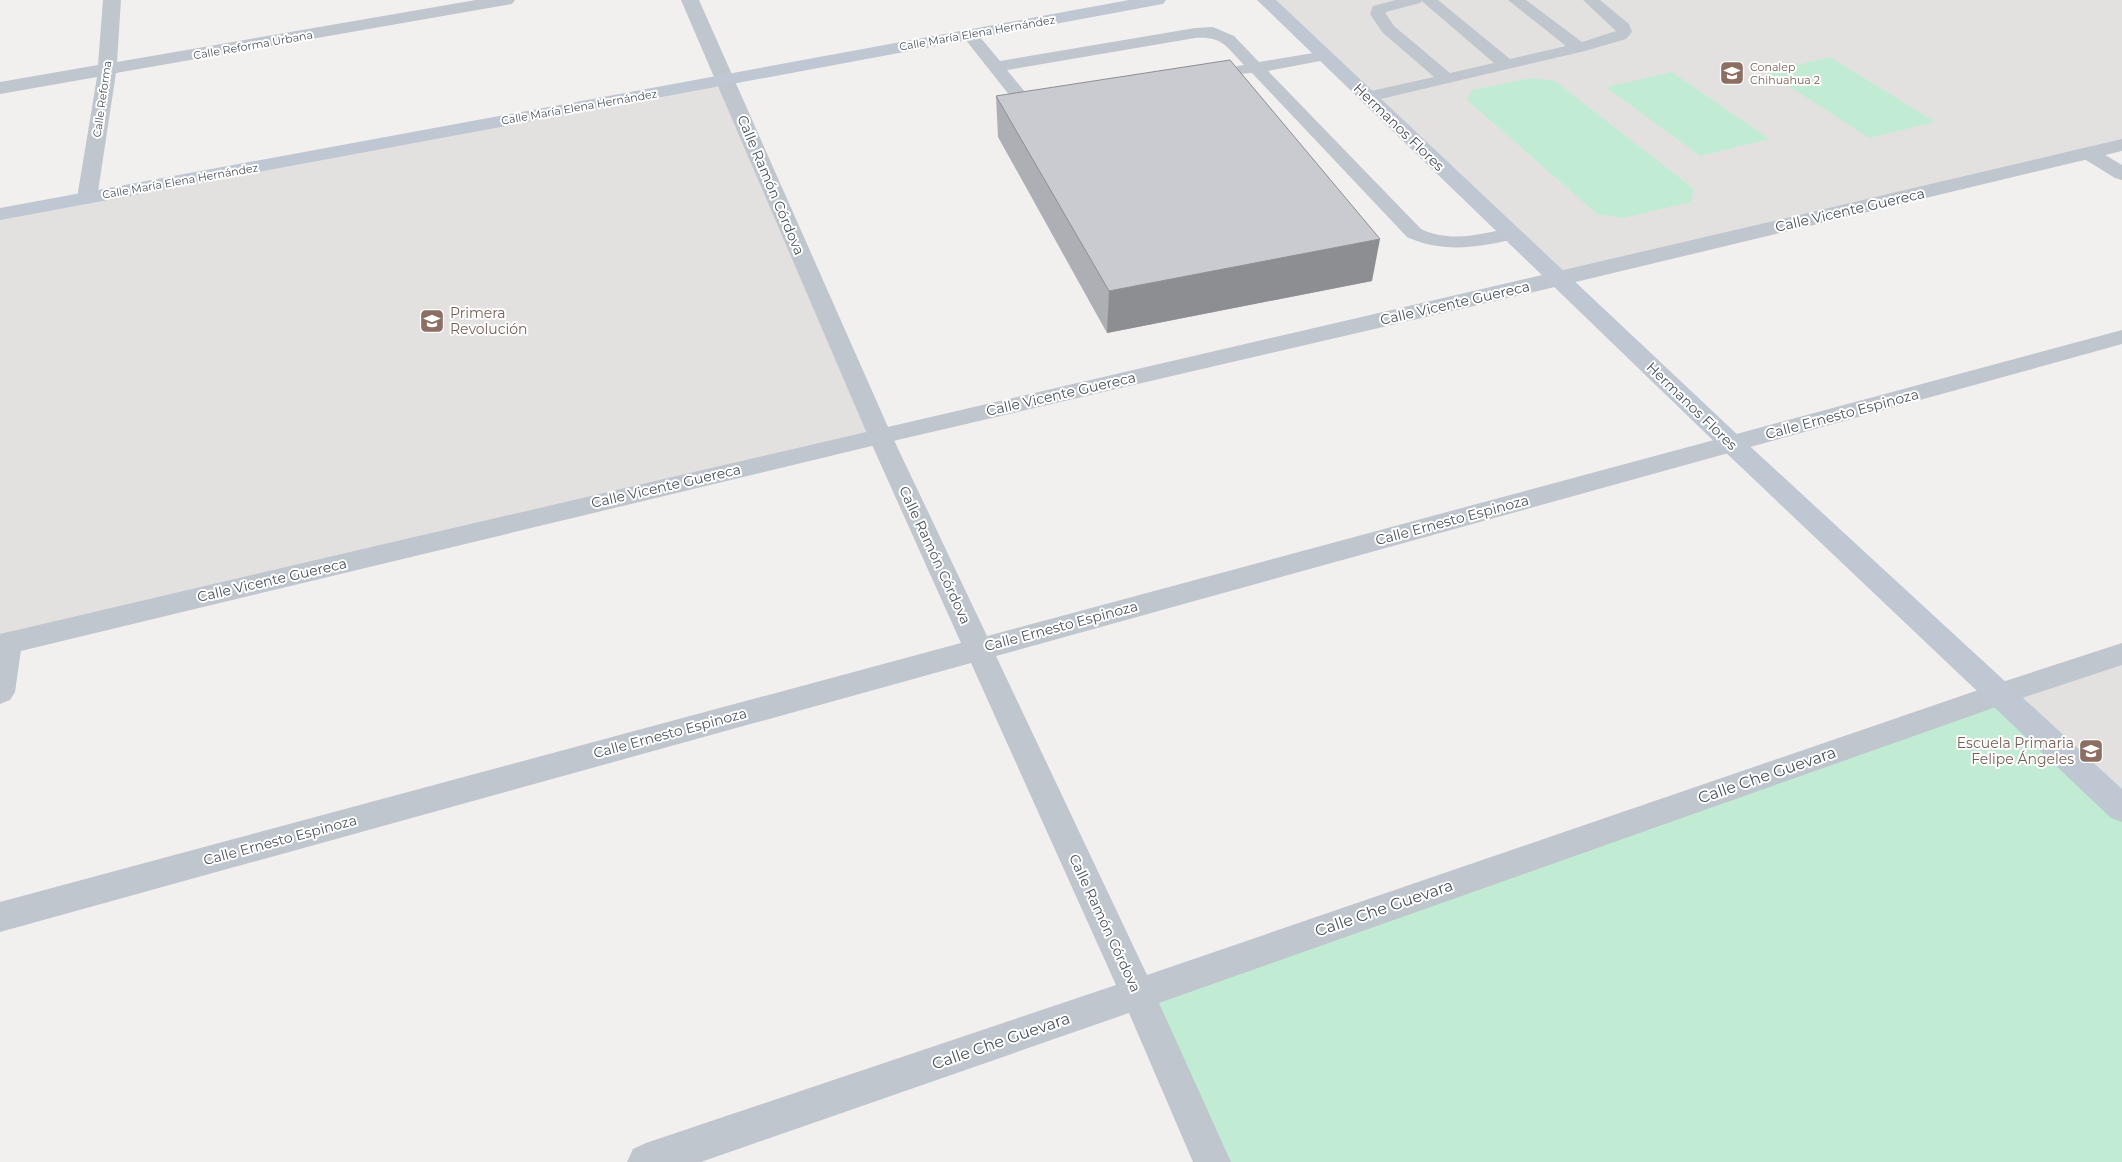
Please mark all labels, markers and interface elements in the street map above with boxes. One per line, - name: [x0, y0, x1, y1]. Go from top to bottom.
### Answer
- street label: Calle María Elena Hernández: [898, 12, 1056, 54]
- street label: Calle Reforma Urbana: [192, 28, 314, 62]
- street label: Calle Reforma: [90, 60, 114, 138]
- school or university icon: Conalep Chihuahua 2: [1719, 60, 1745, 86]
- place label: Conalep Chihuahua 2: [1750, 60, 1820, 87]
- street label: Hermanos Flores: [1350, 79, 1448, 175]
- street label: Calle María Elena Hernández: [500, 86, 658, 128]
- street label: Calle Ramón Córdova: [733, 112, 809, 258]
- street label: Calle María Elena Hernández: [101, 160, 259, 202]
- street label: Calle Vicente Guereca: [1773, 184, 1927, 236]
- street label: Calle Vicente Guereca: [1378, 277, 1532, 329]
- place label: Primera Revolución: [450, 304, 528, 338]
- school or university icon: Primera Revolución: [419, 308, 445, 334]
- street label: Hermanos Flores: [1643, 358, 1741, 454]
- street label: Calle Vicente Guereca: [984, 368, 1138, 420]
- street label: Calle Ernesto Espinoza: [1763, 385, 1921, 443]
- street label: Calle Vicente Guereca: [589, 460, 743, 512]
- street label: Calle Ramón Córdova: [895, 483, 975, 627]
- street label: Calle Ernesto Espinoza: [1373, 491, 1531, 549]
- street label: Calle Vicente Guereca: [195, 554, 349, 606]
- street label: Calle Ernesto Espinoza: [982, 597, 1140, 655]
- street label: Calle Ernesto Espinoza: [591, 704, 749, 762]
- place label: Escuela Primaria Felipe Ángeles: [1957, 734, 2074, 768]
- school or university icon: Escuela Primaria Felipe Ángeles: [2078, 738, 2104, 764]
- street label: Calle Che Guevara: [1695, 742, 1839, 808]
- street label: Calle Ernesto Espinoza: [201, 811, 359, 869]
- street label: Calle Ramón Córdova: [1065, 851, 1145, 995]
- street label: Calle Che Guevara: [1312, 875, 1456, 941]
- street label: Calle Che Guevara: [929, 1008, 1073, 1074]

